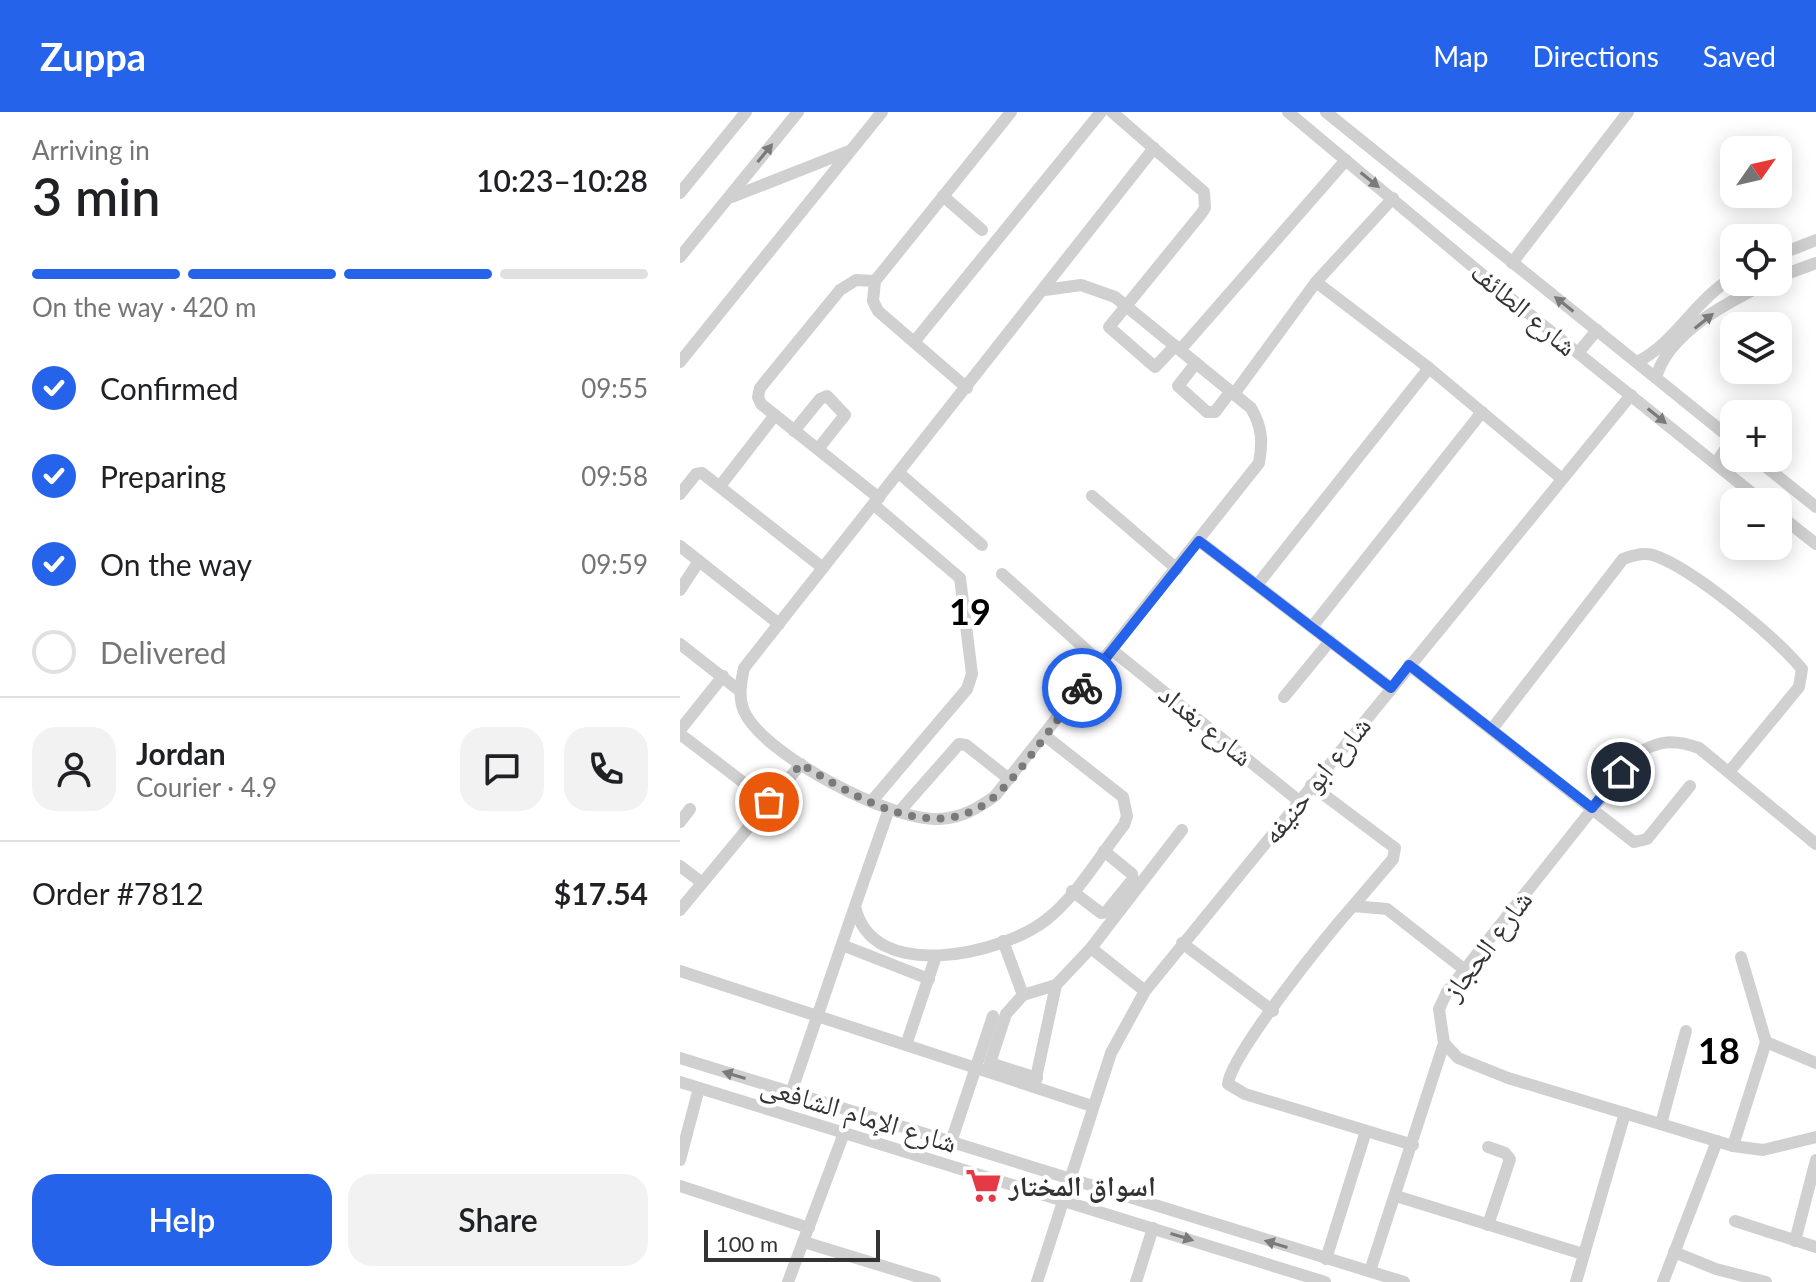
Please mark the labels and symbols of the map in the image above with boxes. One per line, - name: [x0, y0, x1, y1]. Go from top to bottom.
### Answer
- north arrow: [1720, 136, 1792, 208]
- one-way arrow: [756, 144, 773, 164]
- one-way arrow: [1359, 171, 1379, 188]
- street label: شارع الطائف: [1463, 254, 1585, 364]
- one-way arrow: [1554, 296, 1574, 313]
- one-way arrow: [1694, 313, 1714, 330]
- one-way arrow: [1647, 407, 1667, 424]
- district label: 19: [949, 589, 991, 633]
- courier: [1042, 648, 1122, 728]
- street label: شارع بغداد: [1151, 676, 1261, 774]
- street label: شارع ابو حنيفه: [1253, 709, 1379, 851]
- pin: [1587, 738, 1655, 806]
- pin: [735, 768, 803, 836]
- street label: شارع الحجاز: [1433, 883, 1540, 1008]
- district label: 18: [1698, 1028, 1740, 1072]
- street label: شارع الإمام الشافعى: [756, 1067, 961, 1162]
- one-way arrow: [721, 1068, 745, 1081]
- supermarket icon: اسواق المختار: [964, 1167, 1002, 1205]
- place label: اسواق المختار: [1008, 1168, 1156, 1203]
- scale bar: [704, 1226, 880, 1262]
- one-way arrow: [1171, 1231, 1195, 1244]
- one-way arrow: [1263, 1237, 1287, 1249]

